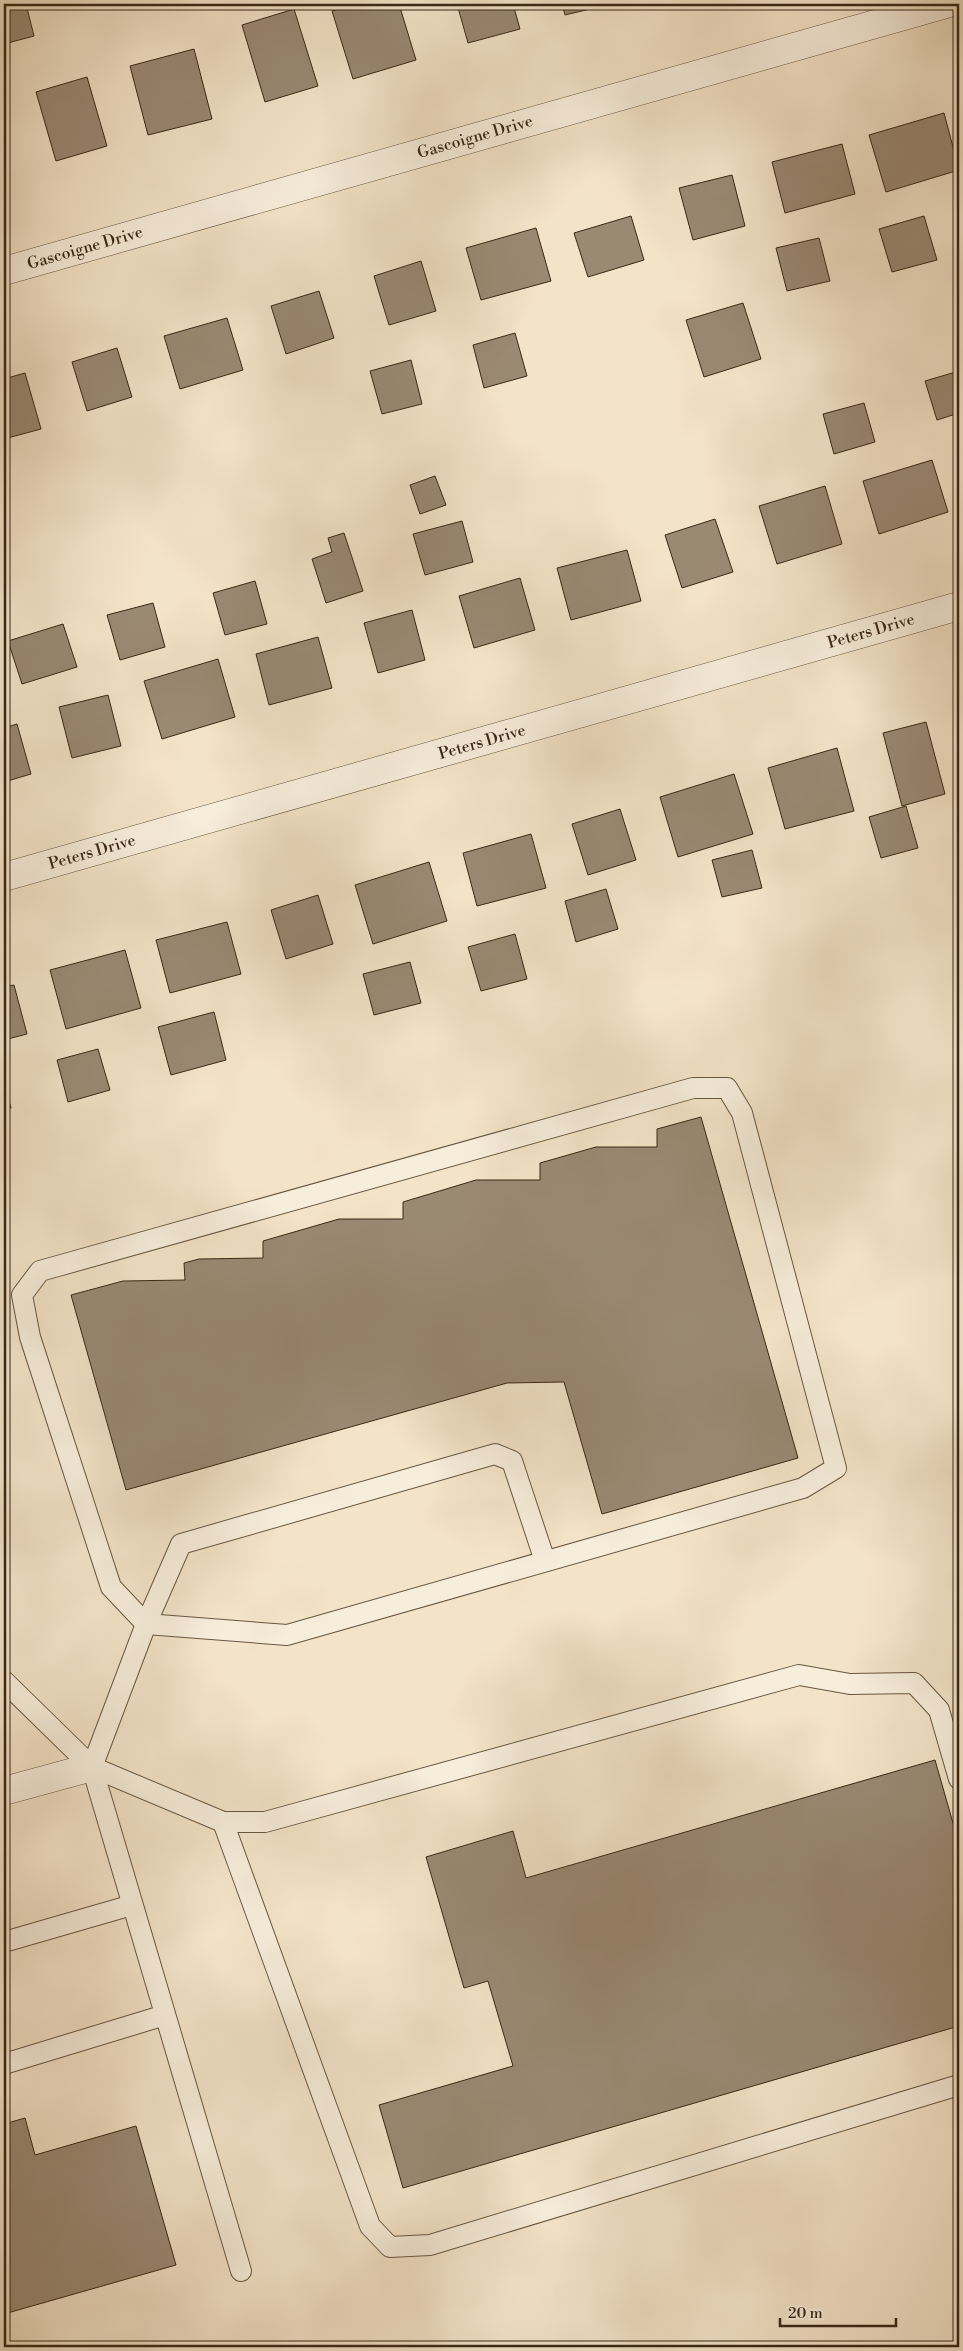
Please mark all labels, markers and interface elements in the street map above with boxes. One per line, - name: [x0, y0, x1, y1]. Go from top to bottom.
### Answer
- street label: Gascoigne Drive: [415, 111, 535, 163]
- street label: Gascoigne Drive: [25, 222, 145, 274]
- street label: Peters Drive: [825, 609, 917, 653]
- street label: Peters Drive: [436, 720, 528, 764]
- street label: Peters Drive: [46, 830, 138, 874]
- scale bar: [780, 2296, 897, 2328]
- text: 20 m: [788, 2304, 823, 2323]

